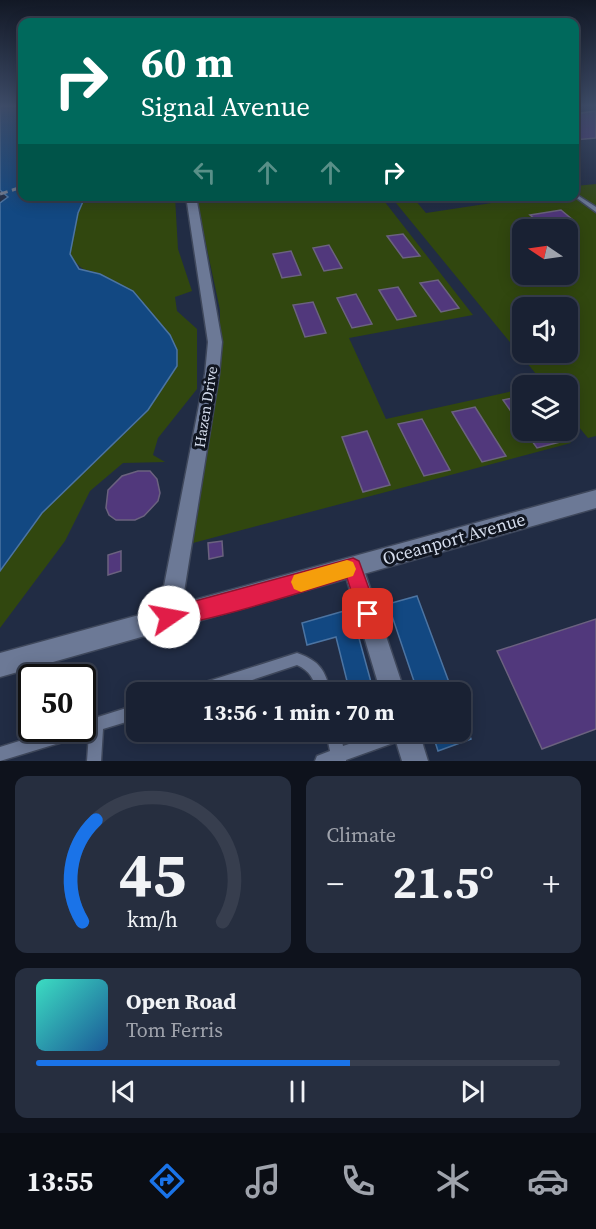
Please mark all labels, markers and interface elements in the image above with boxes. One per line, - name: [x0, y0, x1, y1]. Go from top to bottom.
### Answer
- text: 60 m: [141, 33, 234, 91]
- icon: right: [42, 42, 120, 120]
- text: Signal Avenue: [141, 88, 310, 125]
- icon: left: [188, 156, 221, 189]
- icon: ahead: [251, 156, 284, 189]
- icon: ahead: [314, 156, 347, 189]
- icon: right: [377, 156, 410, 189]
- north arrow: [512, 219, 578, 285]
- map controls: [512, 219, 578, 441]
- button: sound: [512, 297, 578, 363]
- street label: Hazen Drive: [189, 364, 222, 449]
- button: layers: [512, 375, 578, 441]
- street label: Oceanport Avenue: [379, 506, 528, 571]
- position arrow: [137, 585, 201, 649]
- pin: [342, 588, 393, 639]
- icon: arrive: [351, 597, 384, 630]
- speed limit sign: 50: [18, 664, 96, 742]
- text: 13:56 · 1 min · 70 m: [203, 697, 394, 727]
- text: Climate: [327, 821, 396, 849]
- text: 45: [119, 831, 187, 917]
- text: 21.5°: [393, 851, 494, 913]
- text: −: [327, 861, 344, 906]
- text: +: [543, 861, 560, 906]
- text: km/h: [127, 905, 178, 934]
- text: Open Road: [126, 986, 236, 1016]
- text: Tom Ferris: [126, 1016, 223, 1044]
- icon: previous: [107, 1075, 140, 1108]
- icon: pause: [281, 1075, 314, 1108]
- icon: next: [456, 1075, 489, 1108]
- icon: directions: [146, 1160, 188, 1202]
- icon: music: [242, 1160, 284, 1202]
- icon: phone: [337, 1160, 379, 1202]
- icon: climate: [432, 1160, 474, 1202]
- icon: car: [527, 1160, 569, 1202]
- text: 13:55: [27, 1163, 93, 1200]

